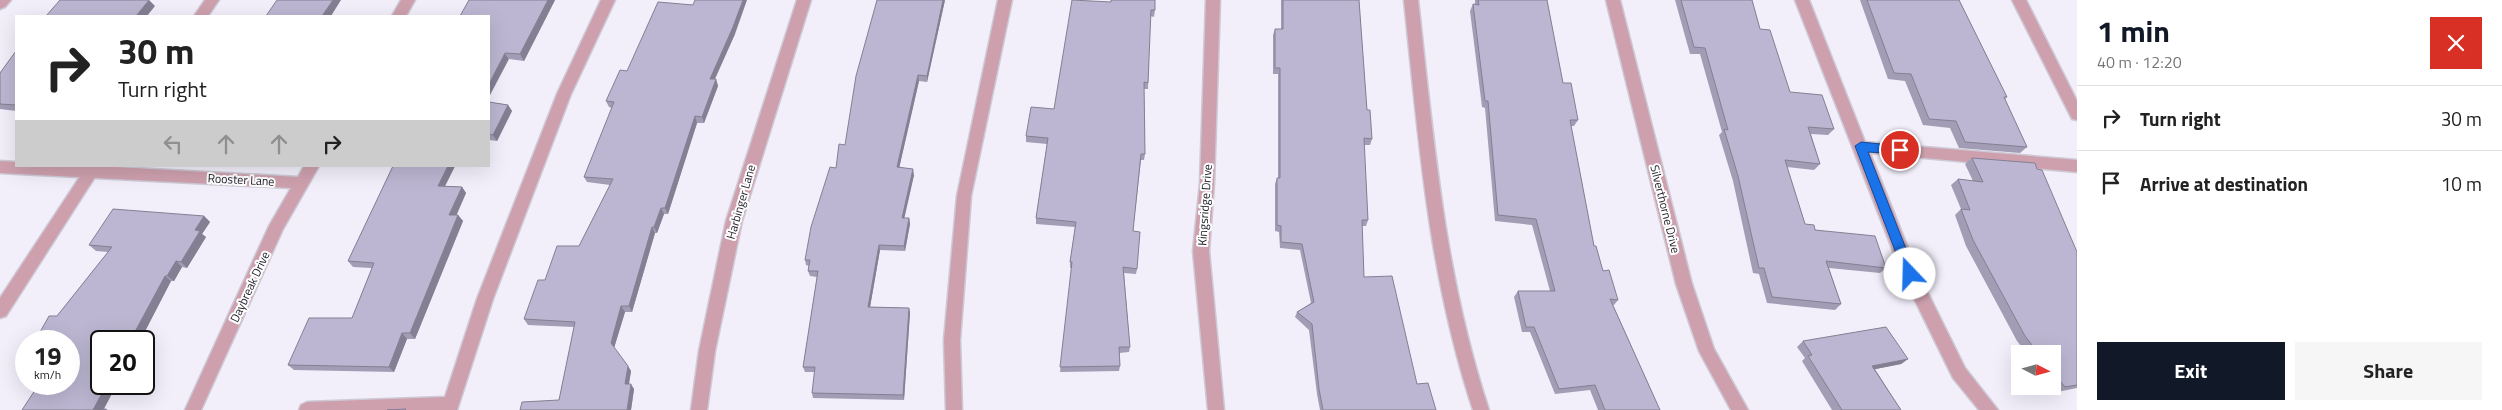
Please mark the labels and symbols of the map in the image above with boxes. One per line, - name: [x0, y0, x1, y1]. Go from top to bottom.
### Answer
- pin: [1879, 129, 1921, 171]
- street label: Harbinger Lane: [721, 162, 760, 241]
- street label: Kingsridge Drive: [1192, 163, 1217, 246]
- street label: Silverthorne Drive: [1645, 163, 1686, 255]
- street label: Rooster Lane: [207, 168, 275, 191]
- position arrow: [1883, 247, 1935, 299]
- street label: Daybreak Drive: [225, 248, 274, 325]
- speed limit sign: 20: [90, 330, 155, 395]
- north arrow: [2011, 345, 2061, 395]

